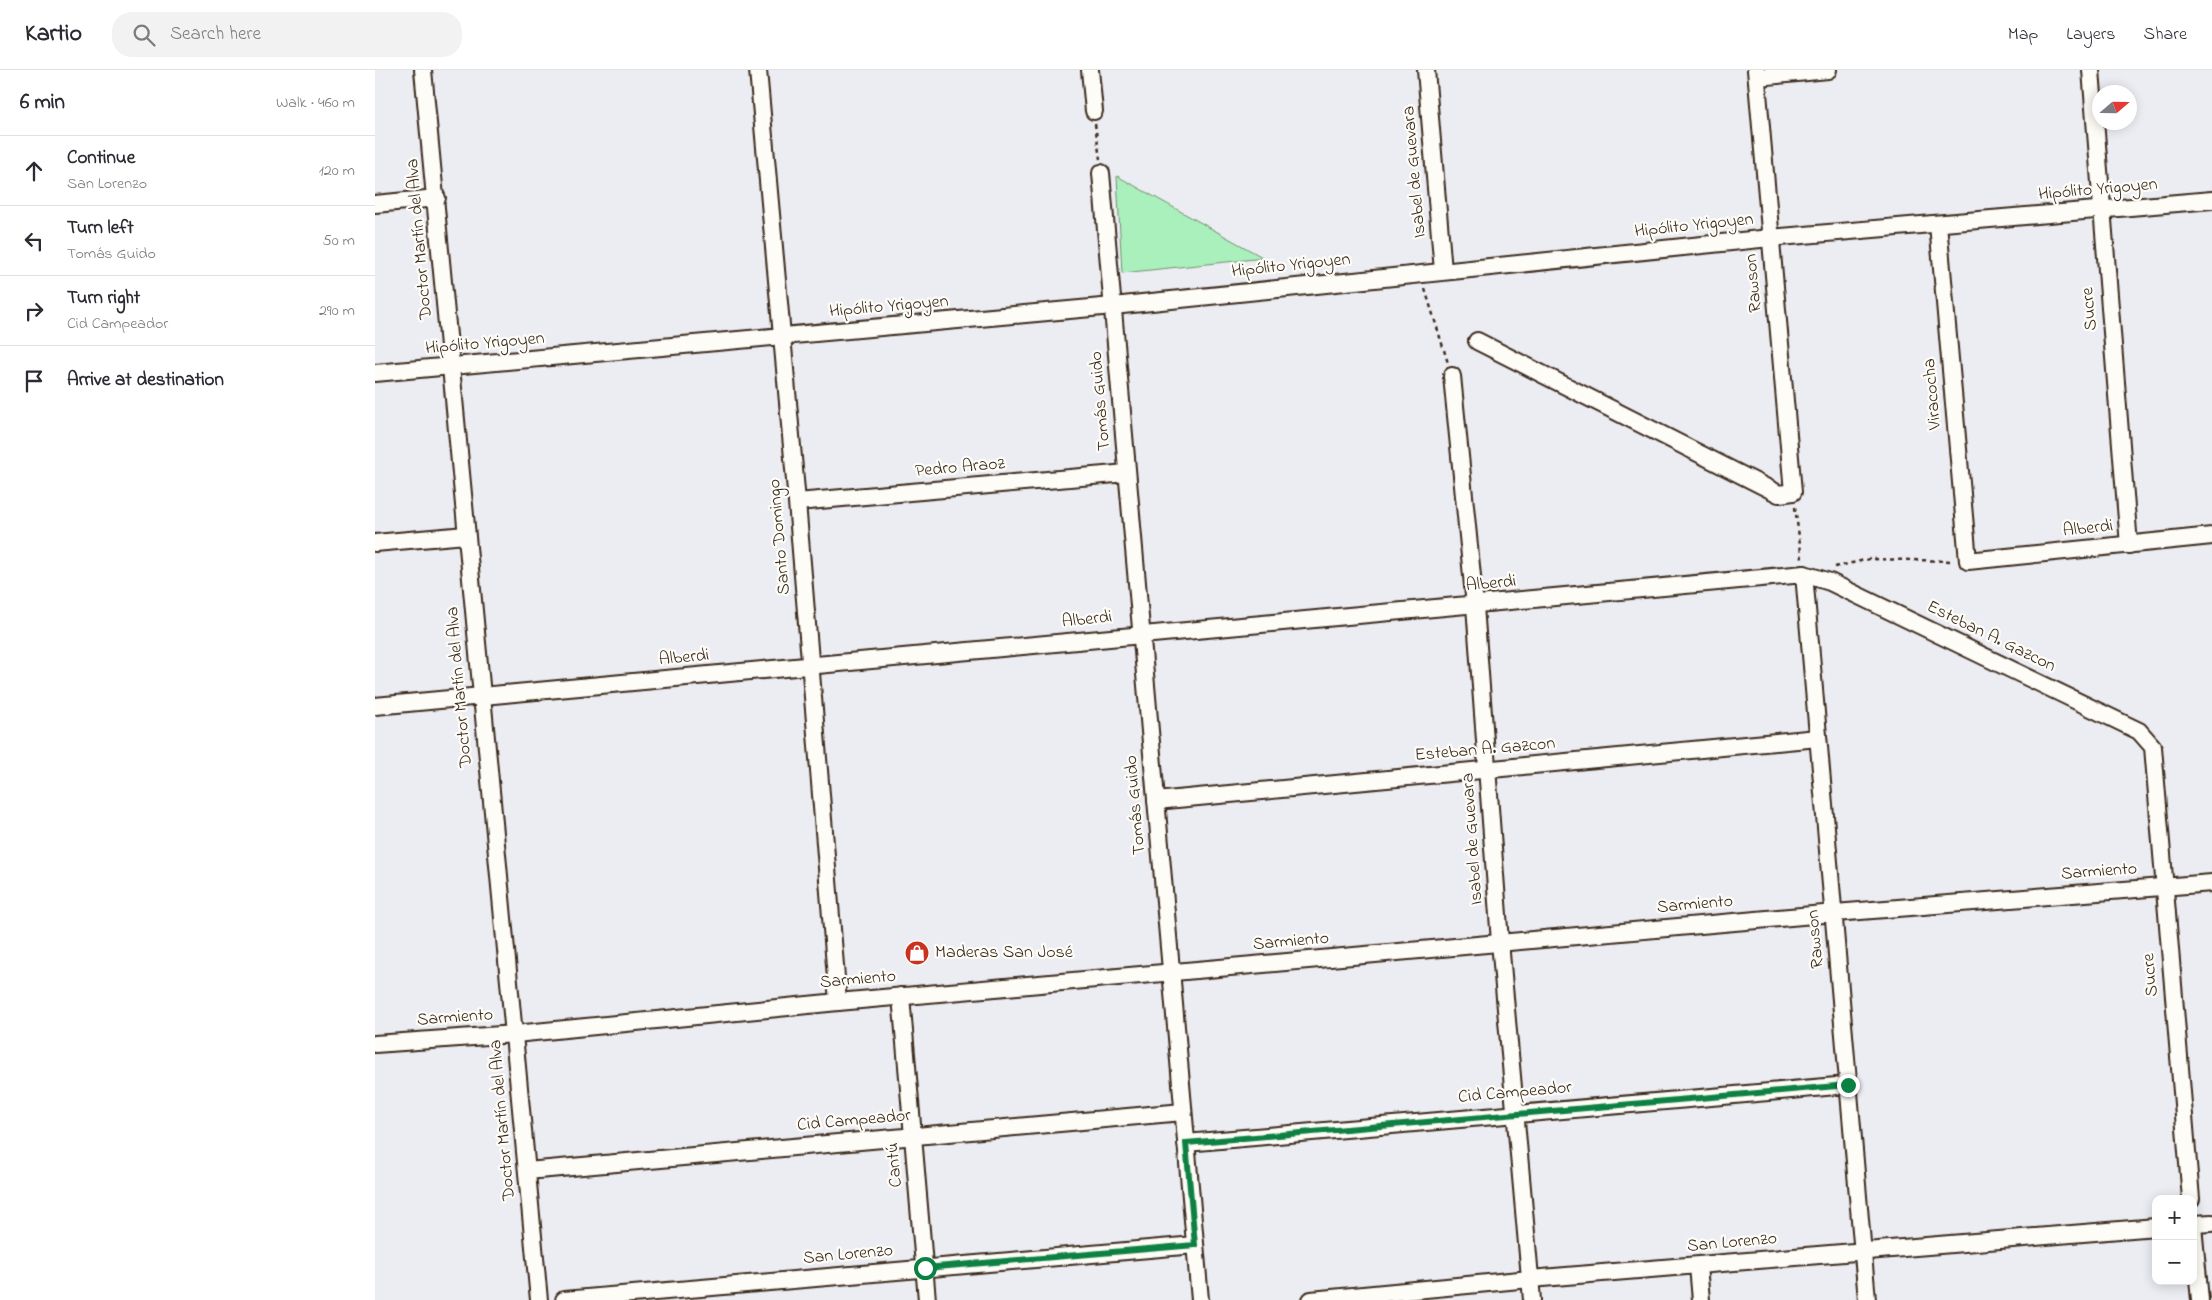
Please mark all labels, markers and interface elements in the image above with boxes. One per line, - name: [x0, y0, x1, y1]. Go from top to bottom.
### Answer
- search box: [112, 12, 462, 57]
- text: Kartio: [25, 17, 82, 52]
- icon: search: [130, 21, 158, 49]
- text: Search here: [170, 21, 261, 48]
- text: Map: [2008, 22, 2038, 48]
- text: Layers: [2066, 22, 2116, 48]
- text: Share: [2144, 22, 2187, 48]
- north arrow: [2092, 85, 2137, 130]
- text: 6 min: [20, 88, 65, 118]
- text: Walk · 460 m: [276, 91, 355, 115]
- street label: Isabel de Guevara: [1396, 105, 1434, 239]
- text: Continue: [67, 145, 135, 172]
- icon: ahead: [20, 157, 48, 185]
- street label: Doctor Martín del Alva: [400, 157, 440, 322]
- text: 120 m: [319, 159, 355, 183]
- text: San Lorenzo: [67, 172, 147, 196]
- street label: Hipólito Yrigoyen: [2037, 172, 2159, 209]
- street label: Hipólito Yrigoyen: [1633, 207, 1755, 246]
- text: Turn left: [67, 215, 134, 242]
- icon: left: [20, 227, 48, 255]
- text: 50 m: [323, 229, 355, 253]
- text: Tomás Guido: [67, 242, 156, 266]
- street label: Hipólito Yrigoyen: [1230, 247, 1352, 286]
- street label: Rawson: [1738, 252, 1770, 313]
- text: Turn right: [67, 285, 140, 312]
- street label: Sucre: [2075, 285, 2105, 332]
- street label: Hipólito Yrigoyen: [828, 289, 950, 326]
- icon: right: [20, 297, 48, 325]
- text: 290 m: [319, 299, 355, 323]
- text: Cid Campeador: [67, 312, 168, 336]
- street label: Hipólito Yrigoyen: [424, 326, 546, 363]
- street label: Tomás Guido: [1084, 350, 1118, 452]
- street label: Viracocha: [1917, 357, 1949, 432]
- icon: arrive: [20, 367, 48, 395]
- text: Arrive at destination: [67, 367, 224, 394]
- street label: Pedro Araoz: [914, 451, 1007, 485]
- street label: Santo Domingo: [762, 478, 799, 596]
- street label: Alberdi: [2061, 513, 2115, 545]
- street label: Alberdi: [1465, 569, 1517, 599]
- street label: Esteban A. Gazcon: [1922, 594, 2060, 680]
- street label: Alberdi: [1060, 604, 1114, 636]
- street label: Doctor Martín del Alva: [440, 605, 480, 770]
- street label: Alberdi: [658, 643, 710, 673]
- street label: Esteban A. Gazcon: [1414, 731, 1556, 769]
- street label: Tomás Guido: [1119, 754, 1153, 856]
- street label: Isabel de Guevara: [1455, 772, 1491, 906]
- street label: Sarmiento: [2060, 856, 2138, 888]
- street label: Sarmiento: [1656, 889, 1734, 921]
- street label: Rawson: [1800, 908, 1832, 969]
- street label: Sarmiento: [1252, 926, 1330, 958]
- shop icon: Maderas San José: [904, 940, 930, 966]
- place label: Maderas San José: [935, 940, 1074, 966]
- street label: Sucre: [2136, 951, 2166, 998]
- street label: Sarmiento: [819, 964, 897, 996]
- street label: Sarmiento: [416, 1002, 494, 1034]
- street label: Doctor Martín del Alva: [483, 1038, 523, 1203]
- route end: [1837, 1074, 1860, 1097]
- street label: Cid Campeador: [1457, 1075, 1573, 1111]
- street label: Cid Campeador: [796, 1103, 912, 1139]
- street label: Cantú: [880, 1142, 910, 1188]
- map controls: [2152, 1195, 2197, 1285]
- button: +: [2152, 1195, 2197, 1240]
- street label: San Lorenzo: [1686, 1226, 1778, 1260]
- street label: San Lorenzo: [802, 1238, 894, 1272]
- button: −: [2152, 1240, 2197, 1285]
- route start: [914, 1257, 937, 1280]

